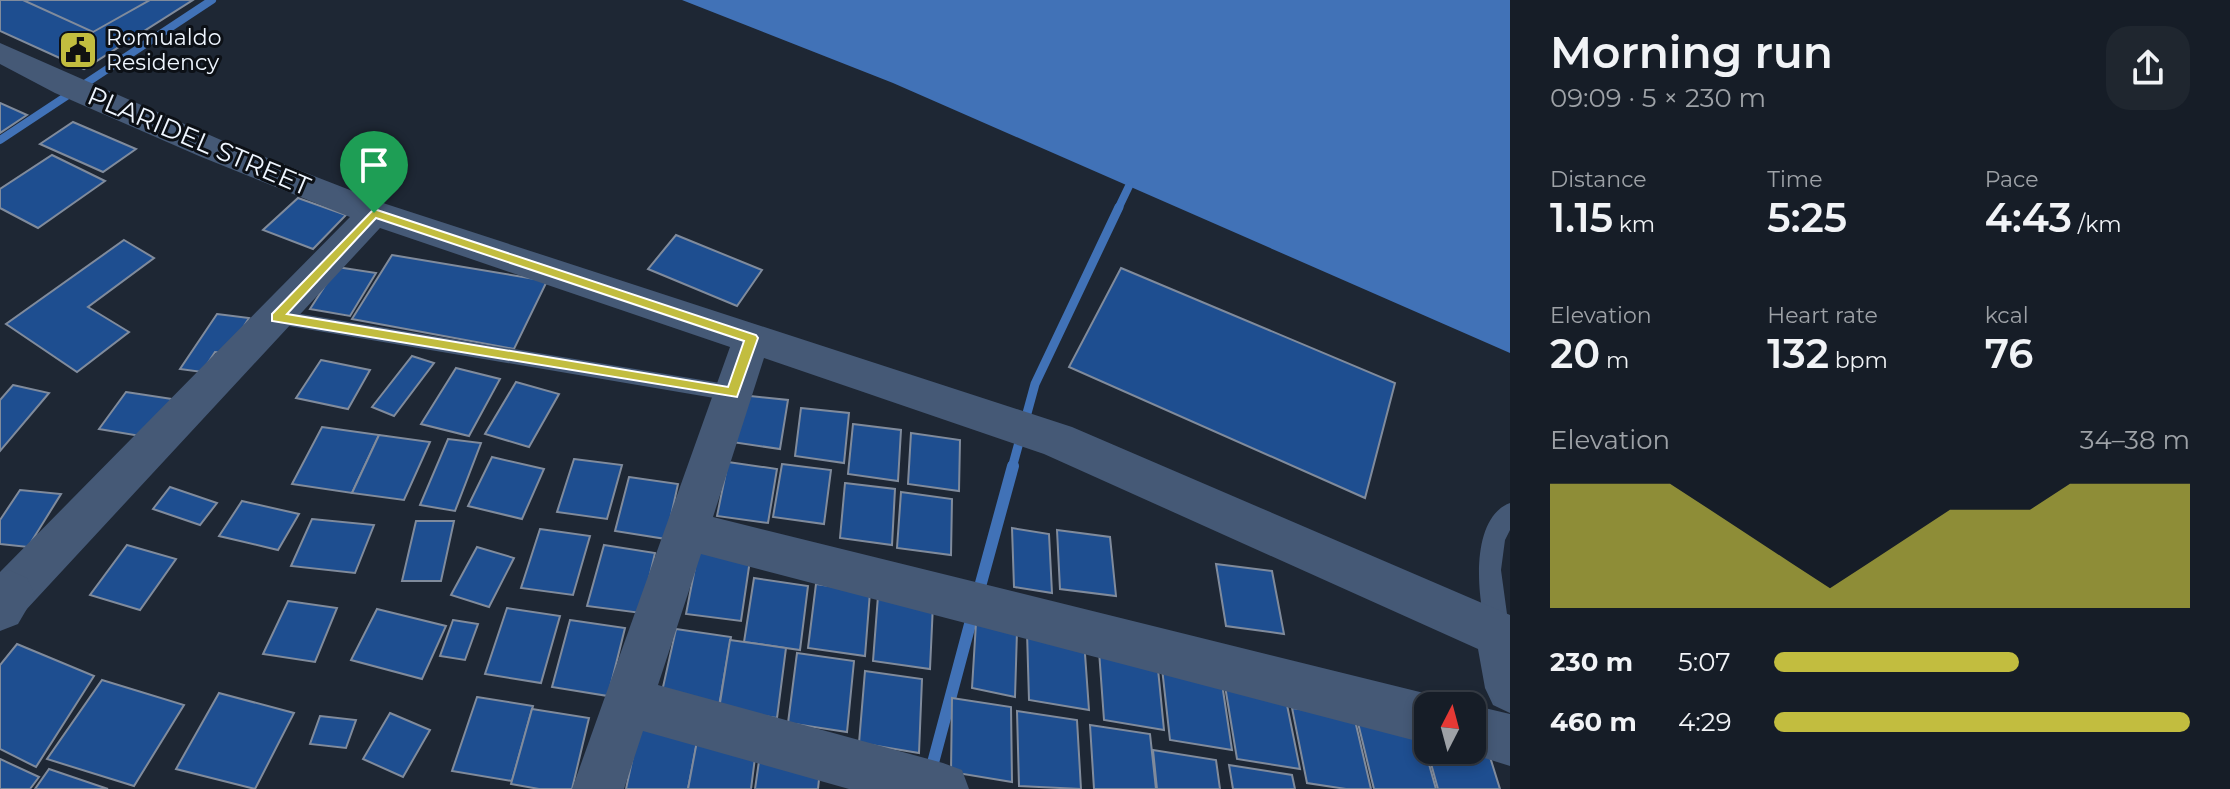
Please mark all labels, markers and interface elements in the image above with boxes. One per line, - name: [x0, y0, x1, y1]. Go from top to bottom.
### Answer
- place label: Romualdo Residency: [106, 24, 221, 76]
- text: Morning run: [1550, 25, 1833, 79]
- button: share: [2106, 26, 2190, 110]
- public building icon: Romualdo Residency: [57, 29, 99, 71]
- street label: PLARIDEL STREET: [83, 80, 315, 202]
- text: 09:09 · 5 × 230 m: [1550, 82, 1766, 114]
- pin: [340, 131, 408, 213]
- icon: arrive: [352, 143, 396, 187]
- text: Distance: [1550, 166, 1647, 193]
- text: Time: [1767, 166, 1823, 193]
- text: Pace: [1985, 166, 2039, 193]
- text: 1.15: [1550, 193, 1613, 242]
- text: 5:25: [1767, 193, 1847, 242]
- text: 4:43: [1985, 193, 2072, 242]
- text: km: [1613, 211, 1655, 238]
- text: /km: [2072, 211, 2122, 238]
- text: Elevation: [1550, 302, 1652, 329]
- text: Heart rate: [1767, 302, 1878, 329]
- text: kcal: [1985, 302, 2029, 329]
- text: 20: [1550, 329, 1600, 378]
- text: 132: [1767, 329, 1829, 378]
- text: 76: [1985, 329, 2033, 378]
- text: m: [1600, 347, 1629, 374]
- text: bpm: [1829, 347, 1888, 374]
- text: Elevation: [1550, 424, 1670, 456]
- text: 34–38 m: [2080, 424, 2190, 456]
- text: 230 m: [1550, 646, 1633, 678]
- text: 5:07: [1678, 646, 1731, 678]
- north arrow: [1414, 692, 1486, 764]
- map controls: [1414, 692, 1486, 764]
- text: 460 m: [1550, 706, 1637, 738]
- text: 4:29: [1678, 706, 1731, 738]

